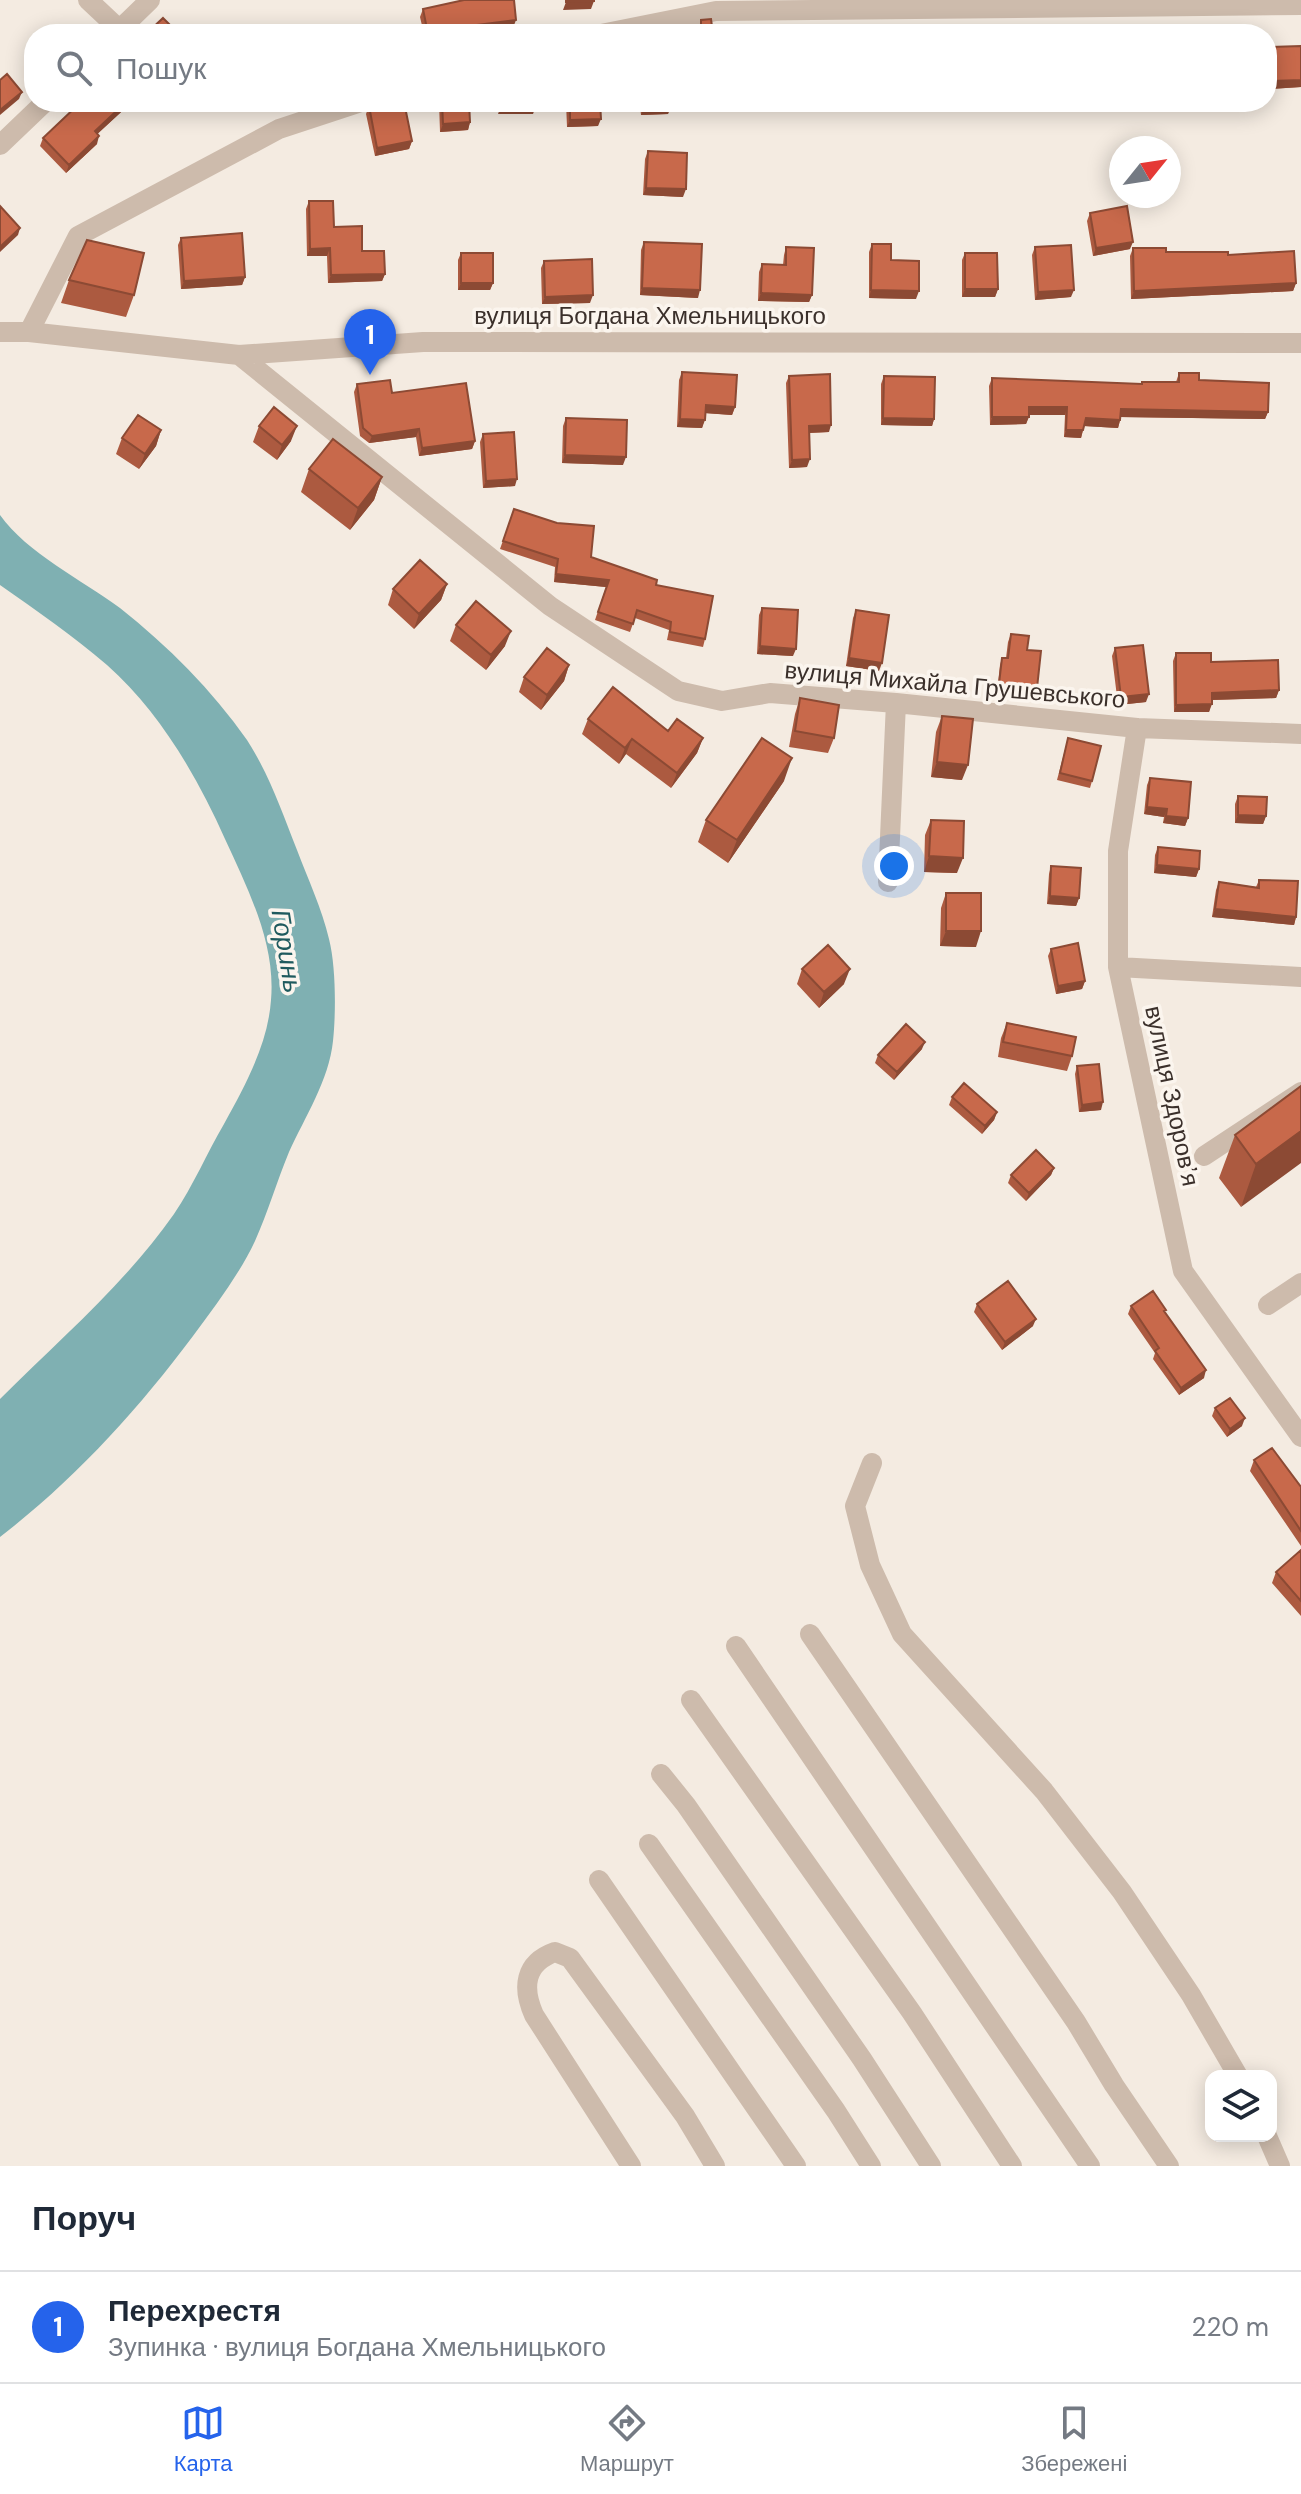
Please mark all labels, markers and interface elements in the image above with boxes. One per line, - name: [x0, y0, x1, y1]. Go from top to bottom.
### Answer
- search box: [24, 24, 1277, 112]
- icon: search: [52, 46, 96, 90]
- text: Пошук: [116, 49, 206, 88]
- north arrow: [1109, 136, 1181, 208]
- street label: вулиця Богдана Хмельницького: [474, 300, 826, 331]
- pin: 1: [344, 309, 396, 375]
- street label: вулиця Михайла Грушевського: [783, 654, 1127, 715]
- your location: [874, 846, 914, 886]
- water label: Горинь: [264, 907, 310, 995]
- street label: вулиця Здоровʼя: [1138, 1003, 1207, 1189]
- map controls: [1205, 2070, 1277, 2142]
- button: layers: [1205, 2070, 1277, 2142]
- text: Поруч: [32, 2196, 136, 2241]
- text: Перехрестя: [108, 2291, 281, 2330]
- text: 1: [53, 2310, 63, 2344]
- text: 220 m: [1191, 2310, 1269, 2344]
- text: Зупинка · вулиця Богдана Хмельницького: [108, 2330, 606, 2364]
- tab: Карта: [174, 2401, 233, 2478]
- tab: Маршрут: [580, 2401, 674, 2478]
- tab: Збережені: [1021, 2401, 1127, 2478]

